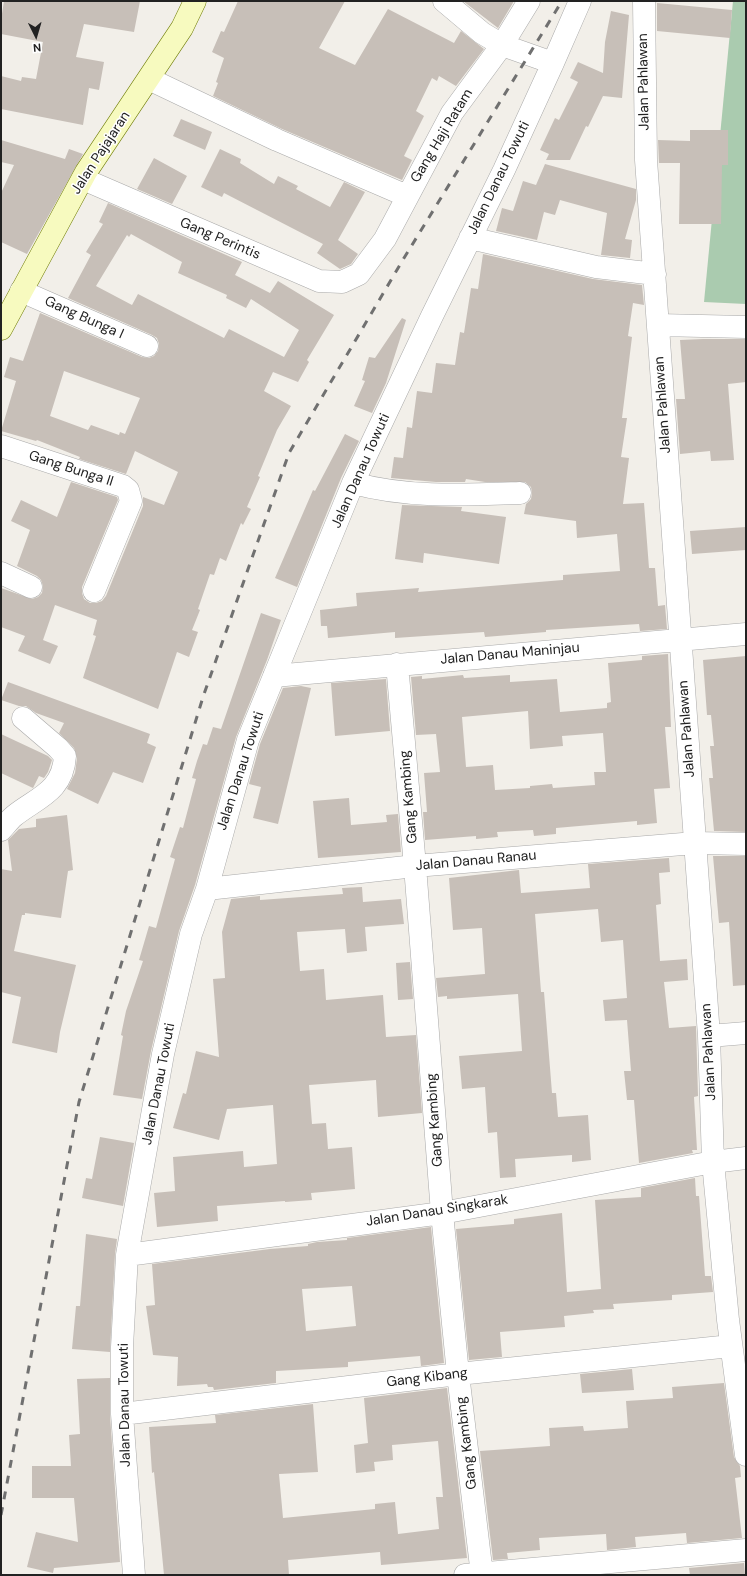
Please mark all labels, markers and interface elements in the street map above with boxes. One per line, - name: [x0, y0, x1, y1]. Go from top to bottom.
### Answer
- north arrow: [16, 16, 56, 56]
- street label: Jalan Pahlawan: [635, 33, 653, 131]
- text: N: [32, 41, 42, 55]
- street label: Gang Haji Ratam: [407, 86, 477, 186]
- street label: Jalan Pajajaran: [68, 108, 134, 198]
- street label: Jalan Danau Towuti: [464, 119, 534, 237]
- street label: Gang Perintis: [177, 214, 263, 264]
- street label: Gang Bunga I: [42, 293, 126, 343]
- street label: Jalan Pahlawan: [651, 356, 675, 454]
- street label: Jalan Danau Towuti: [328, 411, 394, 531]
- street label: Gang Bunga II: [27, 447, 115, 491]
- street label: Jalan Danau Maninjau: [440, 640, 580, 668]
- street label: Jalan Pahlawan: [675, 680, 699, 778]
- street label: Jalan Danau Towuti: [214, 709, 268, 833]
- street label: Gang Kambing: [397, 750, 421, 844]
- street label: Jalan Danau Ranau: [415, 847, 537, 875]
- street label: Jalan Pahlawan: [698, 1003, 720, 1101]
- street label: Jalan Danau Towuti: [139, 1022, 179, 1146]
- street label: Gang Kambing: [423, 1073, 447, 1167]
- street label: Jalan Danau Singkarak: [365, 1191, 509, 1231]
- street label: Jalan Danau Towuti: [116, 1343, 134, 1467]
- street label: Gang Kibang: [385, 1365, 469, 1391]
- street label: Gang Kambing: [453, 1395, 481, 1491]

